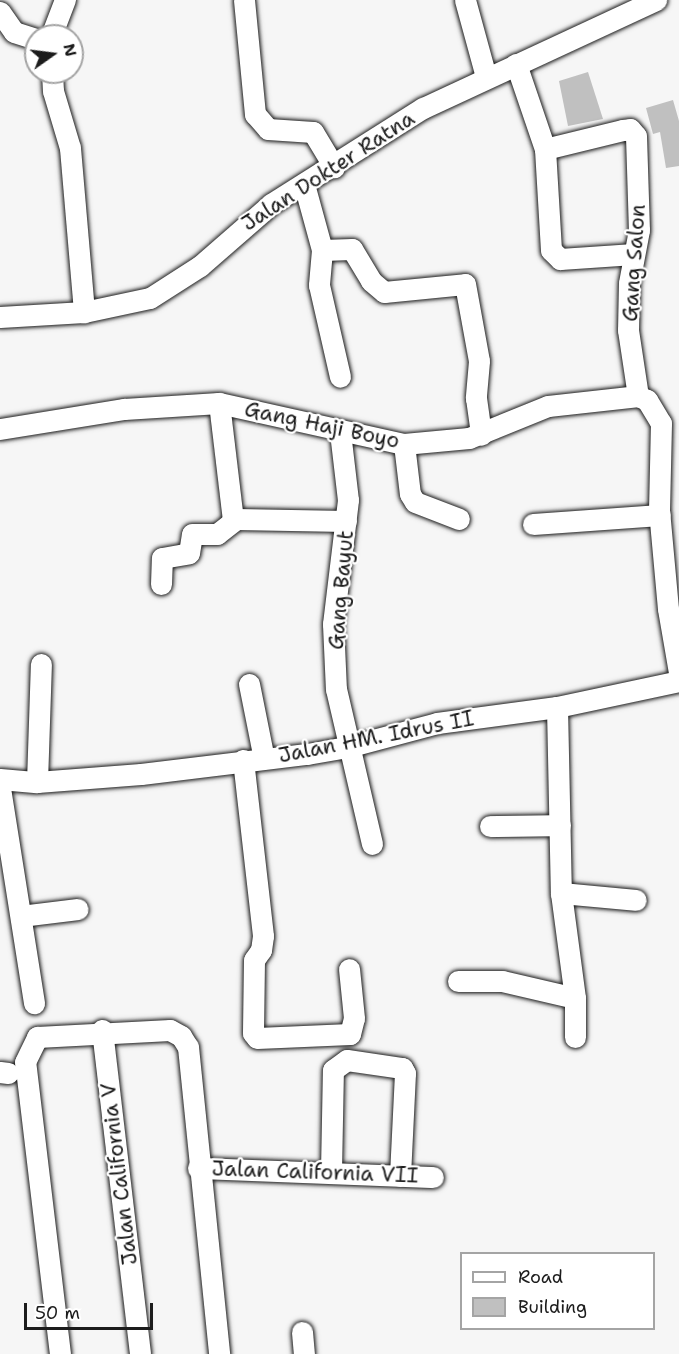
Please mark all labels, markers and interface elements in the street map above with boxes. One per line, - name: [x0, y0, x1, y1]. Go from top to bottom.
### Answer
- north arrow: [24, 24, 84, 84]
- text: N: [58, 41, 82, 59]
- street label: Jalan Dokter Ratna: [237, 106, 419, 236]
- street label: Gang Salon: [617, 203, 651, 323]
- street label: Gang Haji Boyo: [242, 396, 402, 454]
- street label: Gang Bayut: [323, 529, 359, 651]
- street label: Jalan HM. Idrus II: [276, 706, 476, 768]
- street label: Jalan California V: [95, 1081, 143, 1267]
- street label: Jalan California VII: [211, 1156, 419, 1188]
- legend: [460, 1252, 655, 1330]
- text: Road: [518, 1265, 563, 1289]
- scale bar: [27, 1291, 156, 1329]
- text: Building: [518, 1295, 587, 1319]
- text: 50 m: [35, 1301, 80, 1325]

